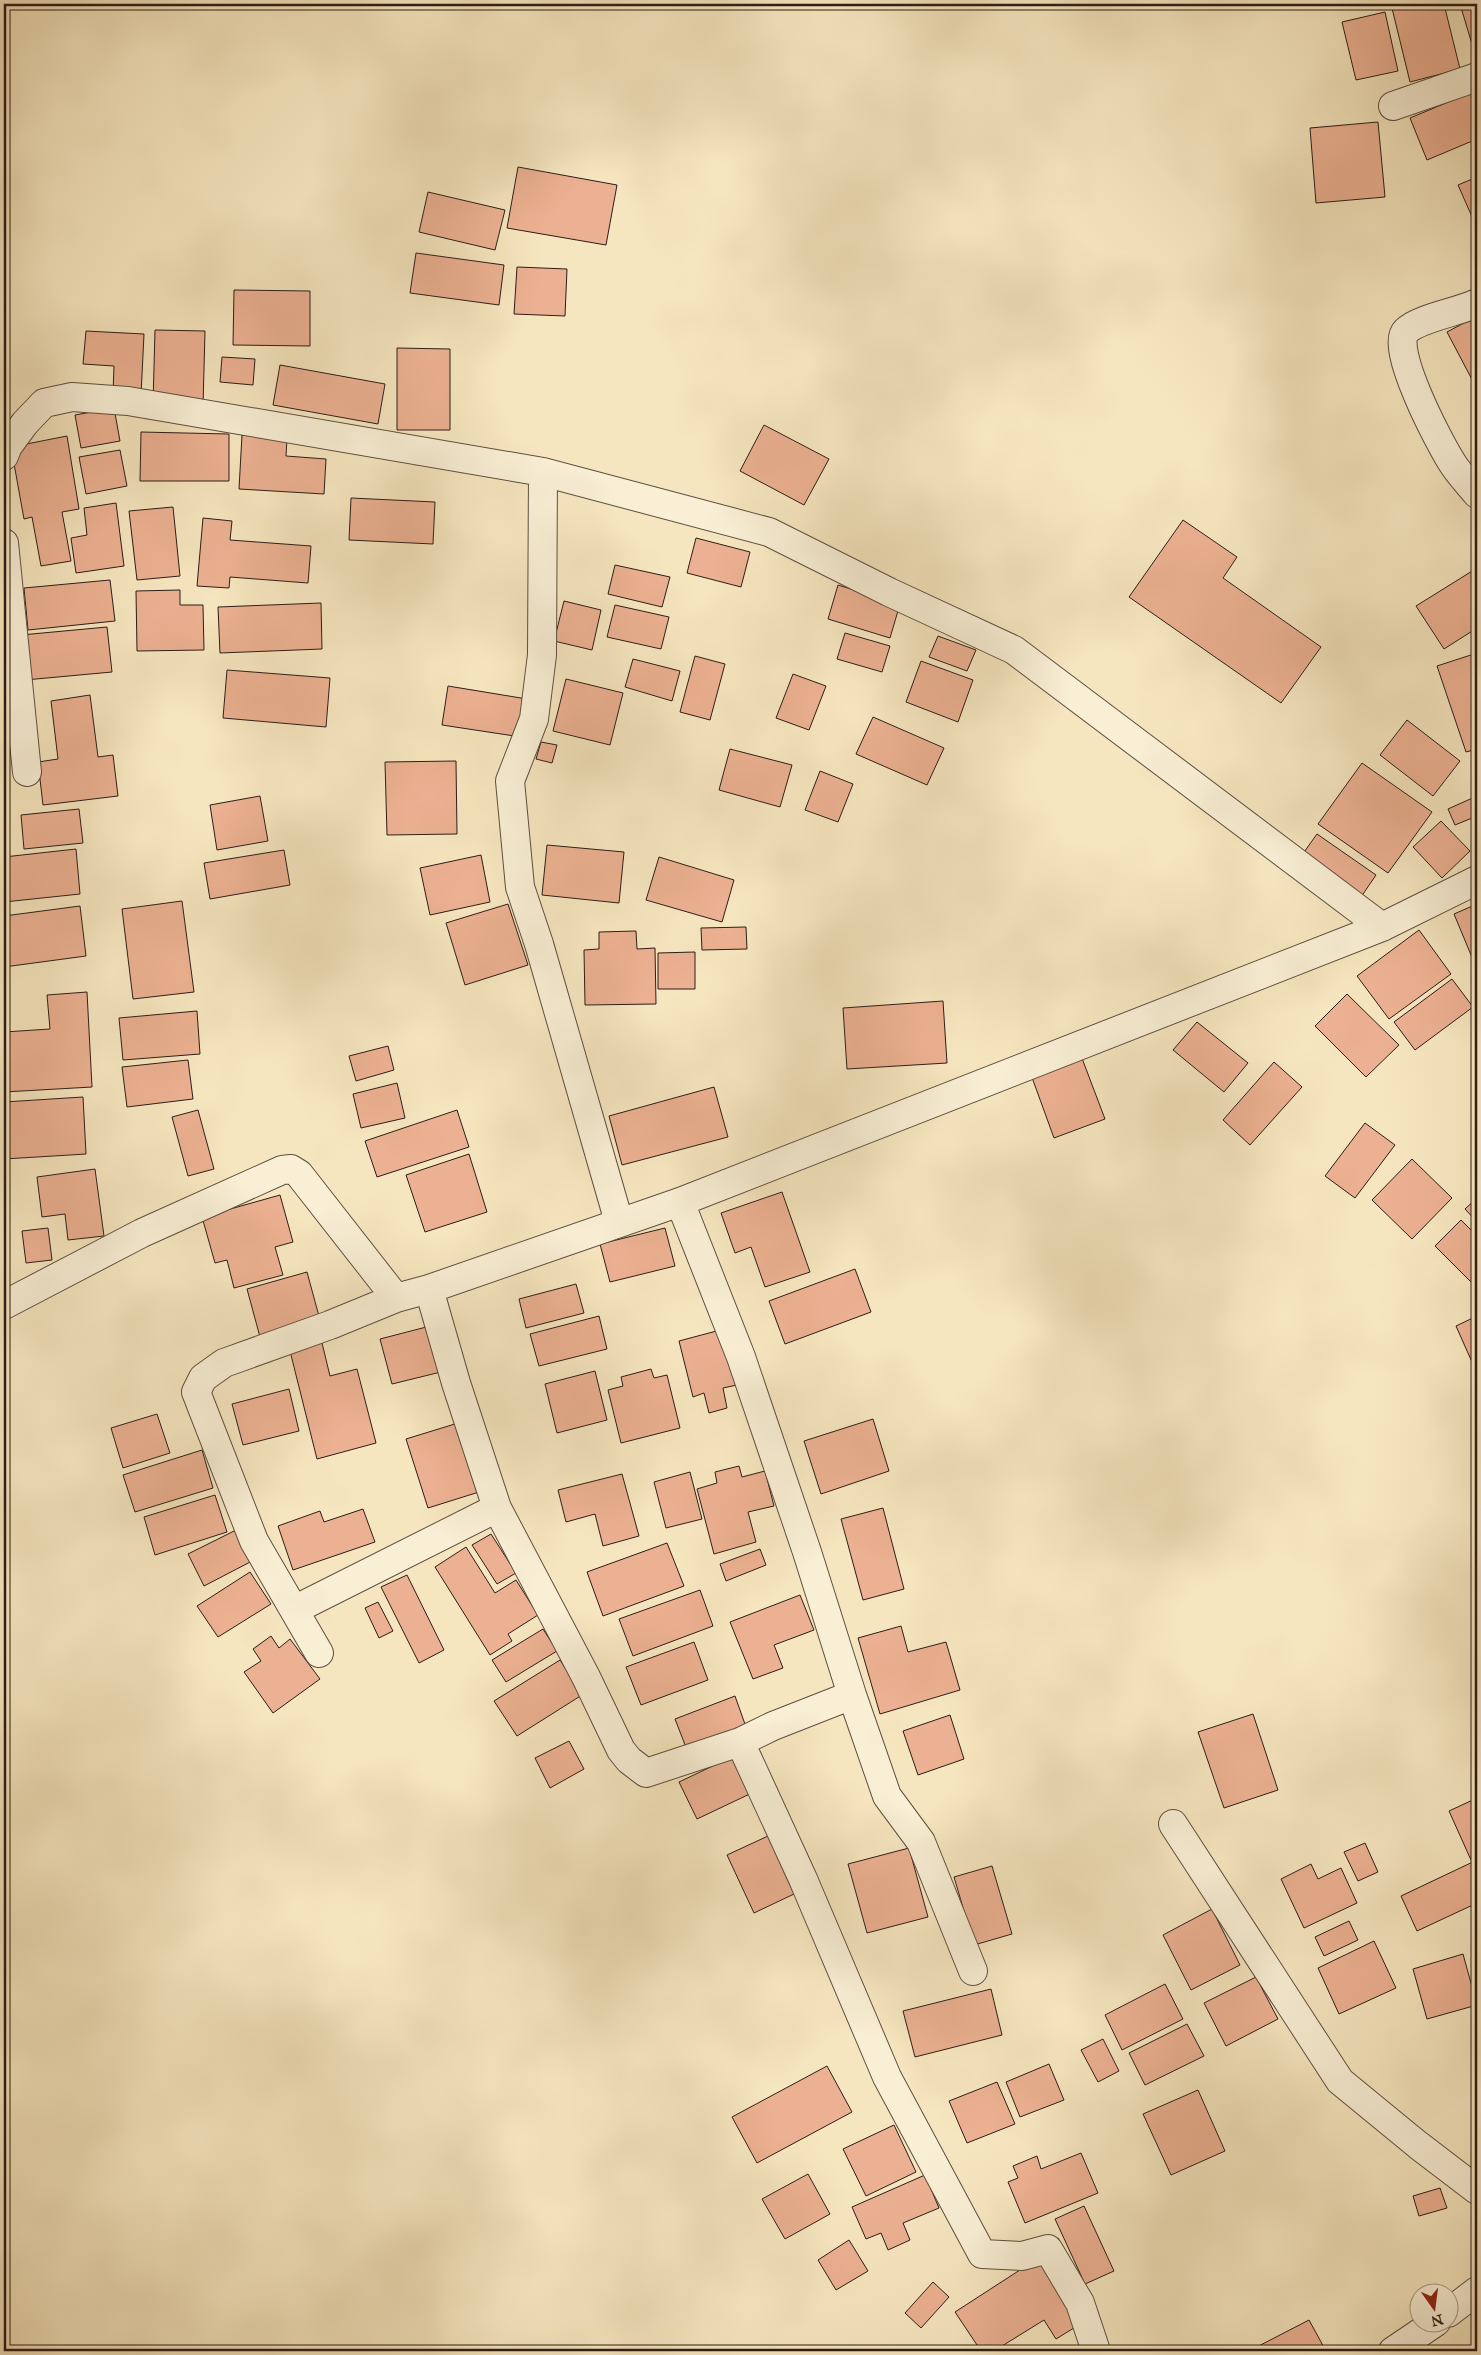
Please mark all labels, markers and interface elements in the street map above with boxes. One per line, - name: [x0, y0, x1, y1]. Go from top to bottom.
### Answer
- north arrow: [1408, 2282, 1458, 2332]
- text: N: [1429, 2310, 1445, 2330]

